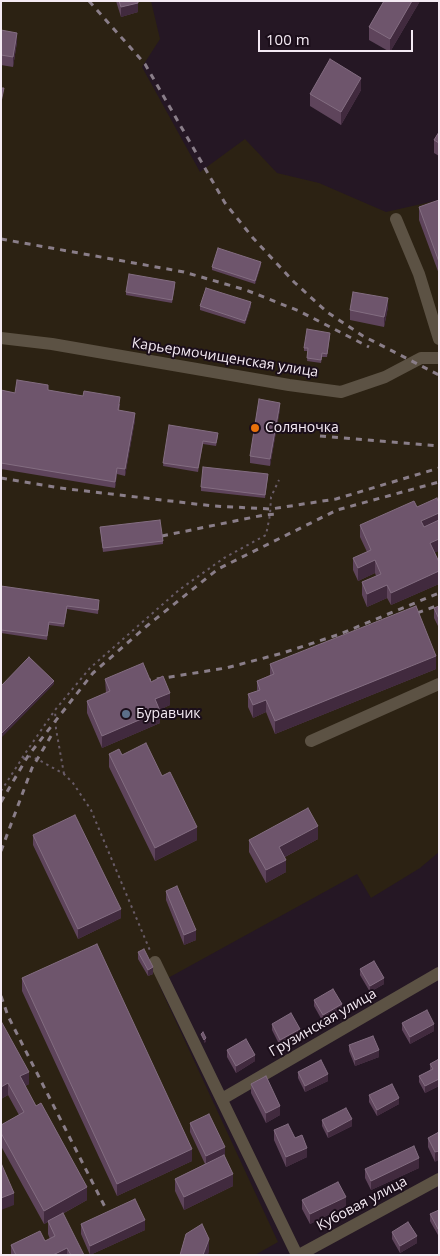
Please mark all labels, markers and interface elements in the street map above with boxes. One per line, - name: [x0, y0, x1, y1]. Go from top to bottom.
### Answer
- scale bar: [260, 20, 415, 52]
- text: 100 m: [266, 29, 310, 49]
- street label: Карьермочищенская улица: [131, 335, 319, 381]
- place label: Соляночка: [265, 420, 339, 436]
- marker: Соляночка: [249, 422, 261, 434]
- place label: Буравчик: [136, 706, 201, 722]
- marker: Буравчик: [120, 708, 132, 720]
- street label: Грузинская улица: [266, 985, 380, 1061]
- street label: Кубовая улица: [314, 1173, 410, 1235]

